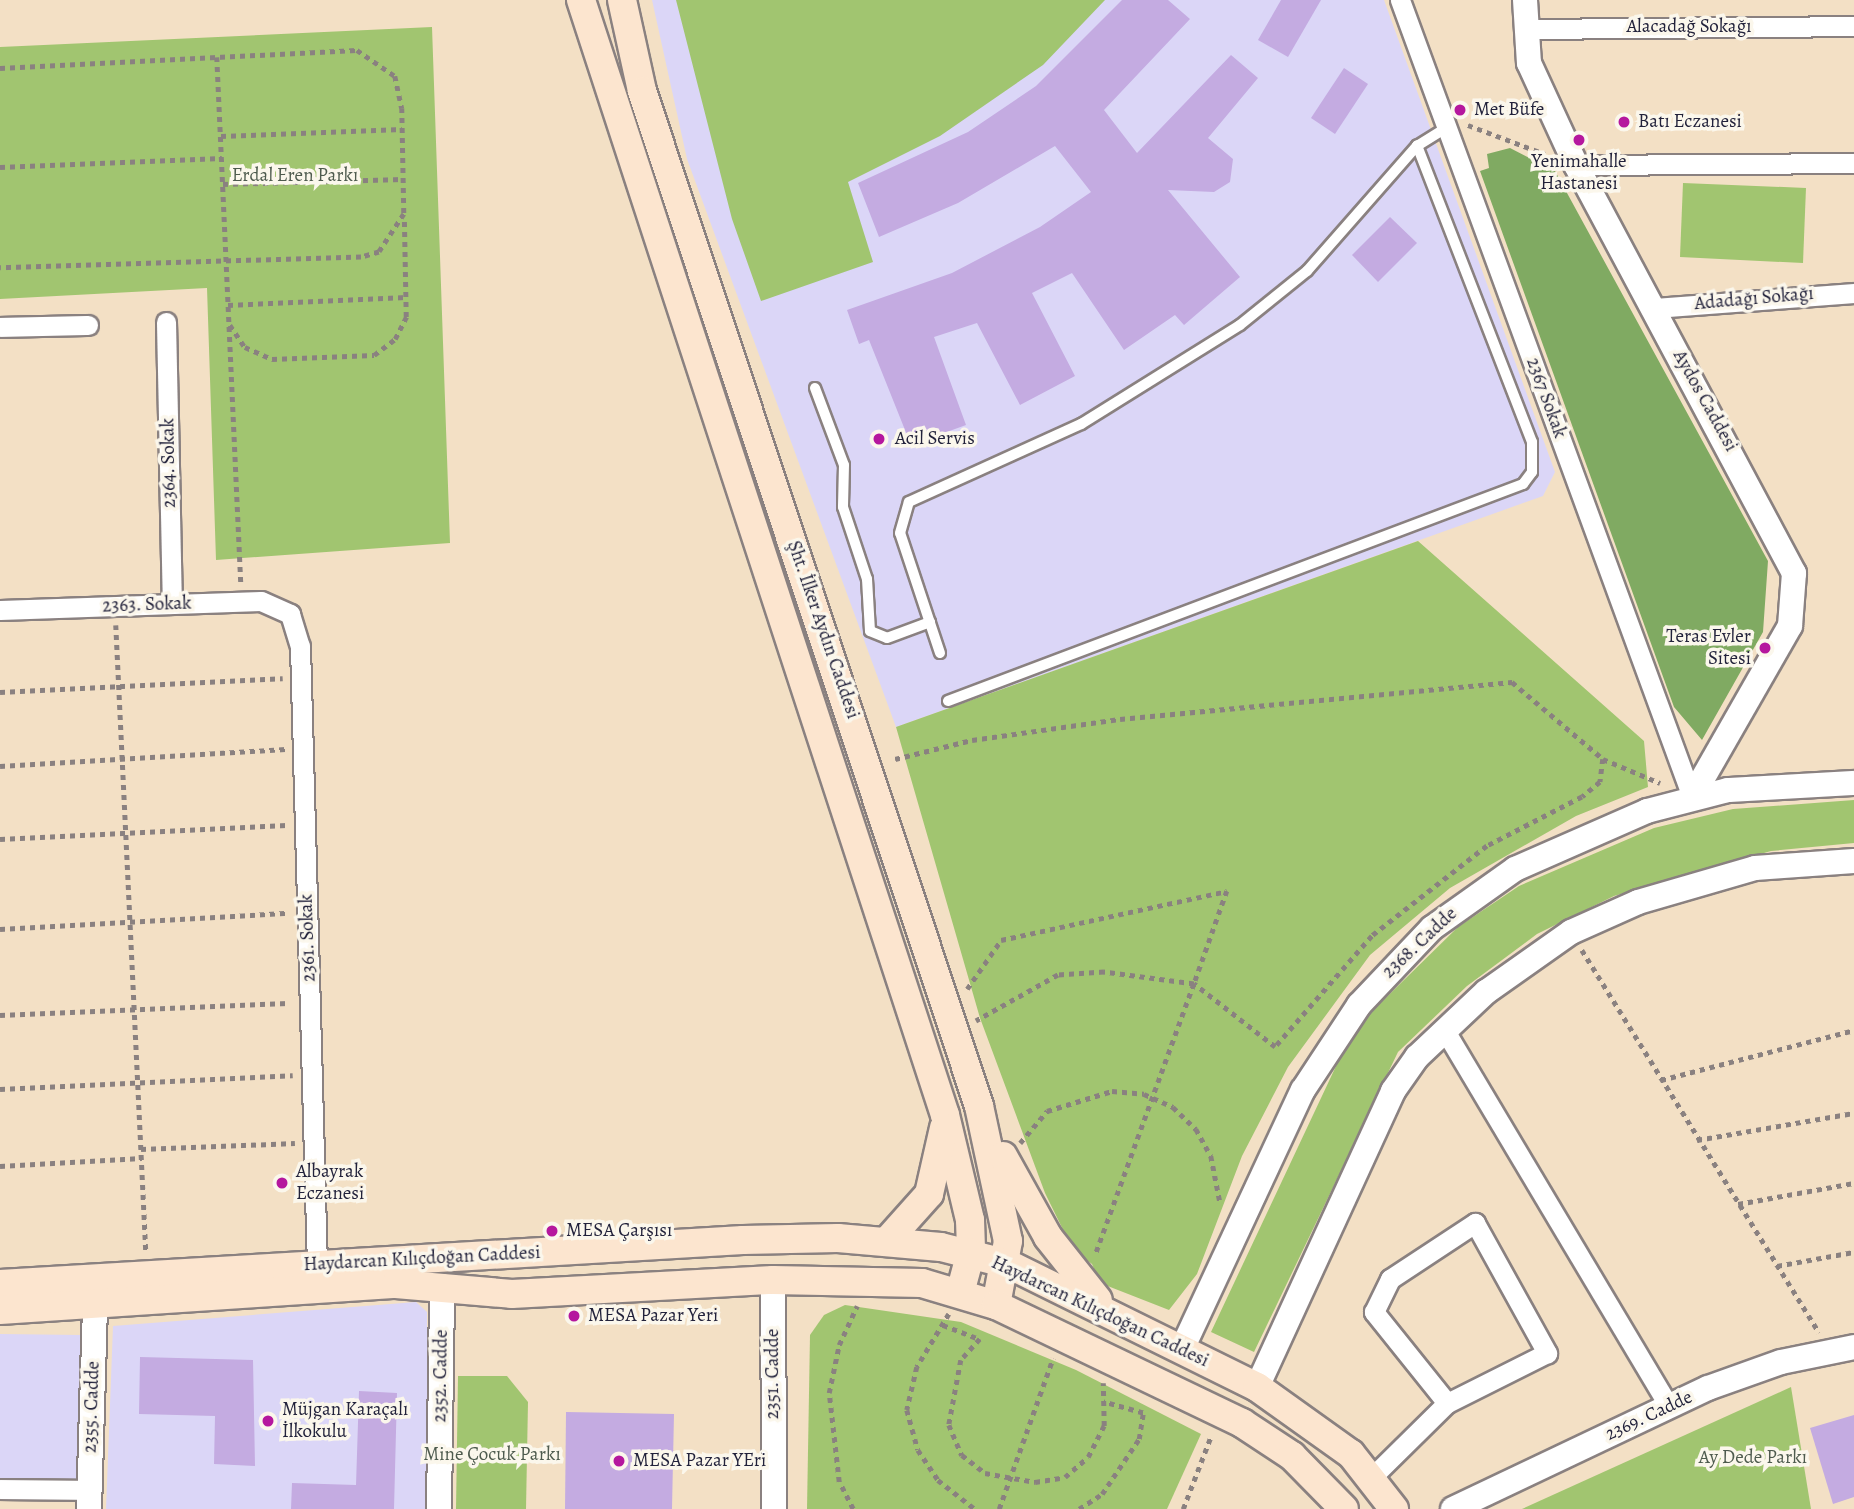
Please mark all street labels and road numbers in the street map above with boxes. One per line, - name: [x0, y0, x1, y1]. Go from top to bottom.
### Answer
- street label: Alacadağ Sokağı: [1626, 16, 1752, 38]
- street label: Adadağı Sokağı: [1693, 282, 1815, 316]
- street label: Aydos Caddesi: [1668, 346, 1742, 456]
- street label: 2367 Sokak: [1521, 355, 1571, 441]
- street label: 2364. Sokak: [157, 418, 181, 508]
- street label: Şht. İlker Aydın Caddesi: [782, 538, 864, 722]
- street label: 2363. Sokak: [102, 592, 192, 618]
- street label: 2361. Sokak: [295, 893, 321, 983]
- street label: 2368. Cadde: [1378, 903, 1462, 983]
- street label: Haydarcan Kılıçdoğan Caddesi: [303, 1241, 541, 1277]
- street label: Haydarcan Kılıçdoğan Caddesi: [988, 1252, 1212, 1372]
- street label: 2352. Cadde: [429, 1329, 453, 1423]
- street label: 2351. Cadde: [762, 1329, 784, 1419]
- street label: 2355. Cadde: [79, 1360, 105, 1454]
- street label: 2369. Cadde: [1602, 1386, 1696, 1446]

